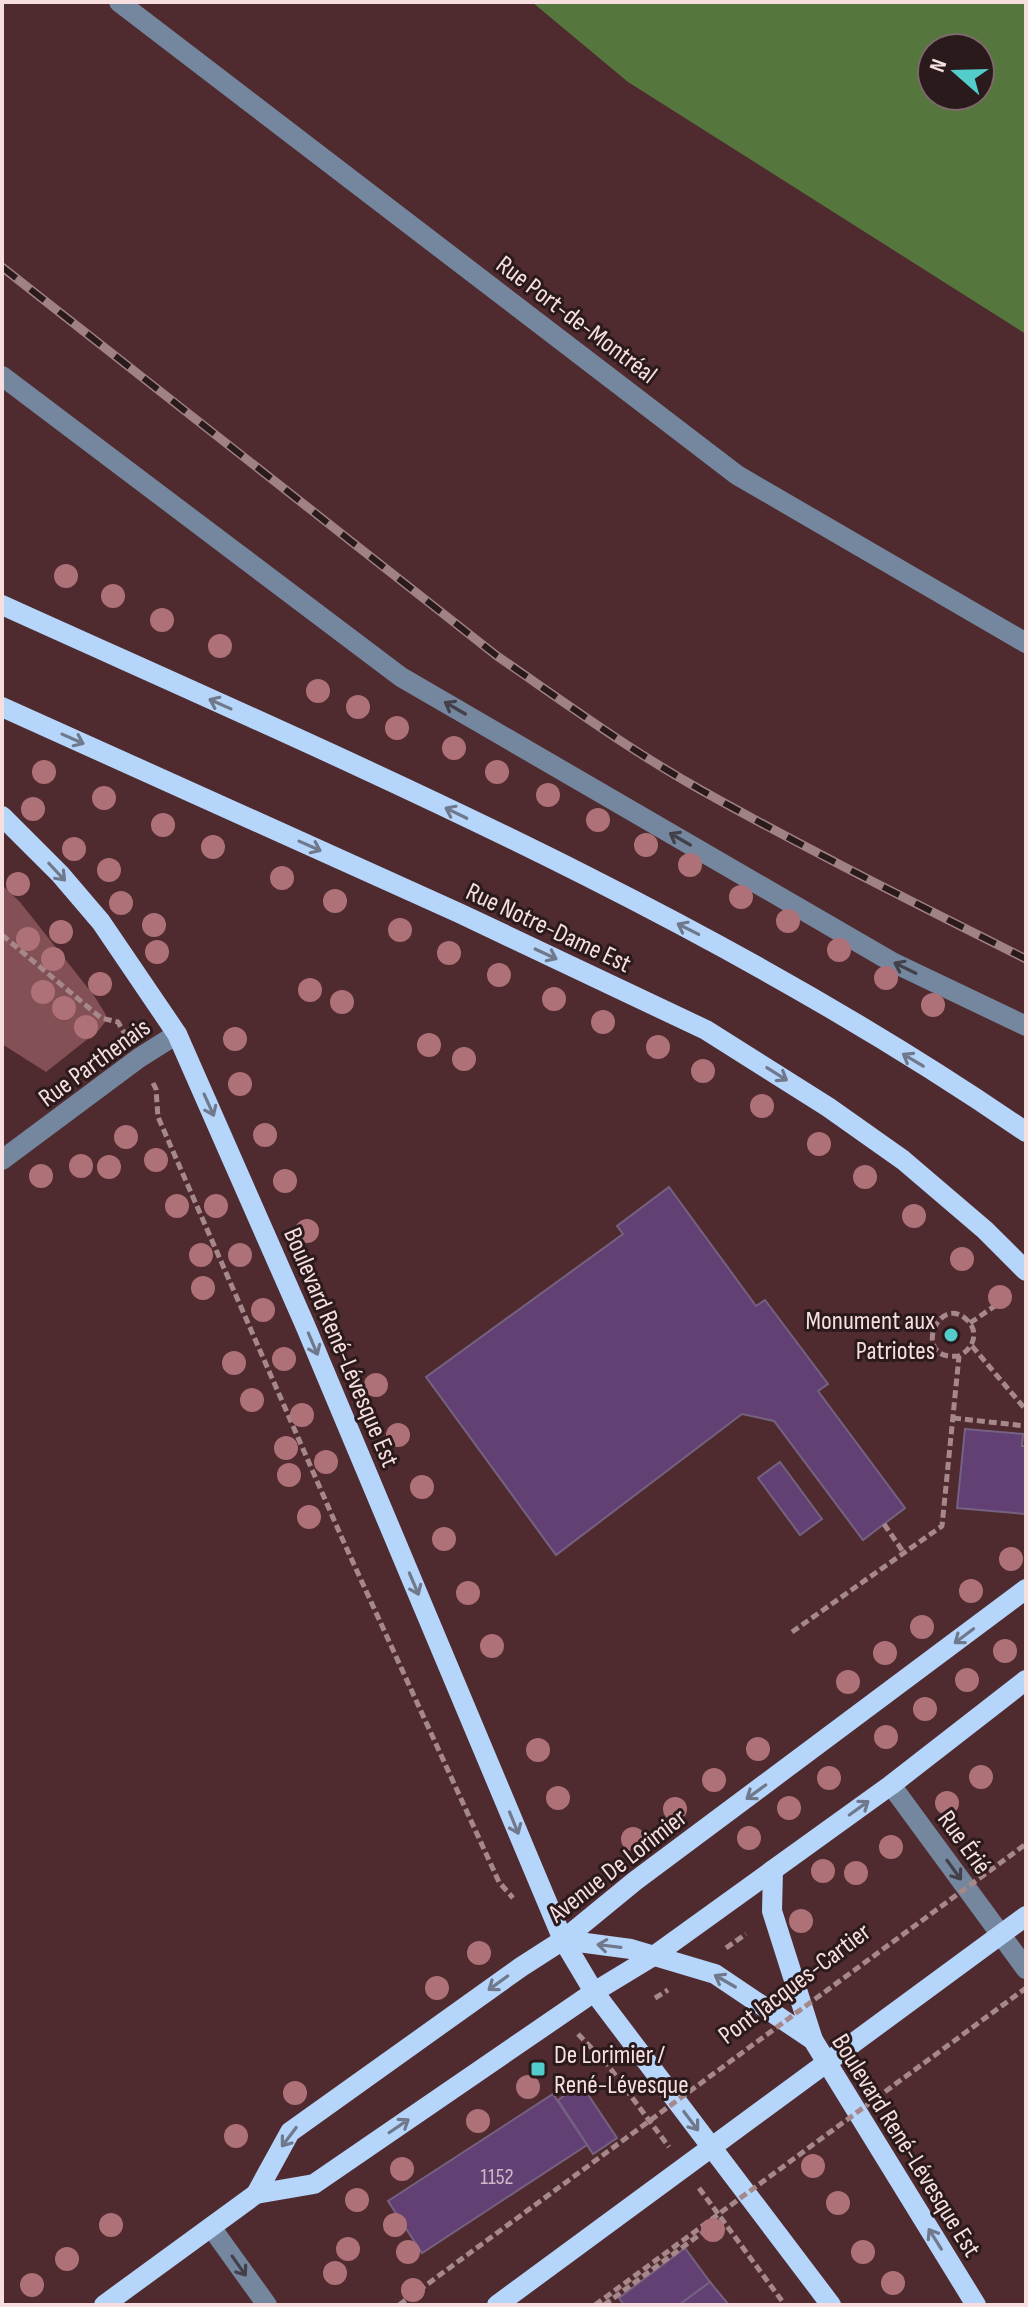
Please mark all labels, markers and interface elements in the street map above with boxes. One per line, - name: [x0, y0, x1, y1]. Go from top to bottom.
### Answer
- north arrow: [916, 32, 996, 112]
- text: N: [924, 56, 953, 76]
- street label: Rue Port-de-Montréal: [490, 250, 663, 391]
- one-way arrow: [208, 696, 232, 711]
- one-way arrow: [444, 700, 467, 716]
- one-way arrow: [61, 732, 85, 747]
- one-way arrow: [444, 805, 468, 820]
- one-way arrow: [669, 831, 692, 847]
- one-way arrow: [297, 839, 322, 854]
- one-way arrow: [47, 862, 66, 881]
- street label: Rue Notre-Dame Est: [461, 877, 636, 980]
- one-way arrow: [677, 921, 701, 937]
- one-way arrow: [534, 947, 558, 962]
- one-way arrow: [894, 960, 918, 975]
- street label: Rue Parthenais: [33, 1012, 157, 1114]
- one-way arrow: [902, 1052, 925, 1068]
- one-way arrow: [765, 1066, 787, 1083]
- one-way arrow: [203, 1093, 218, 1117]
- street label: Boulevard René-Lévesque Est: [276, 1223, 405, 1472]
- place label: Monument aux Patriotes: [806, 1306, 935, 1367]
- marker: Monument aux Patriotes: [942, 1326, 960, 1344]
- one-way arrow: [306, 1331, 321, 1356]
- one-way arrow: [407, 1571, 422, 1595]
- one-way arrow: [954, 1627, 975, 1644]
- one-way arrow: [745, 1783, 767, 1800]
- one-way arrow: [848, 1800, 869, 1817]
- street label: Avenue De Lorimier: [542, 1802, 694, 1930]
- street label: Rue Érié: [930, 1805, 997, 1881]
- one-way arrow: [508, 1810, 523, 1835]
- one-way arrow: [945, 1859, 962, 1881]
- street label: Pont Jacques-Cartier: [713, 1917, 878, 2051]
- one-way arrow: [597, 1938, 622, 1953]
- one-way arrow: [714, 1972, 737, 1988]
- one-way arrow: [487, 1975, 509, 1991]
- street label: Boulevard René-Lévesque Est: [825, 2029, 987, 2263]
- place label: De Lorimier / René-Lévesque: [554, 2040, 689, 2101]
- marker: De Lorimier / René-Lévesque: [529, 2060, 547, 2078]
- one-way arrow: [683, 2110, 700, 2131]
- one-way arrow: [388, 2118, 410, 2134]
- one-way arrow: [281, 2126, 298, 2147]
- house number: 1152: [480, 2164, 514, 2191]
- one-way arrow: [926, 2228, 942, 2251]
- one-way arrow: [231, 2254, 247, 2276]

